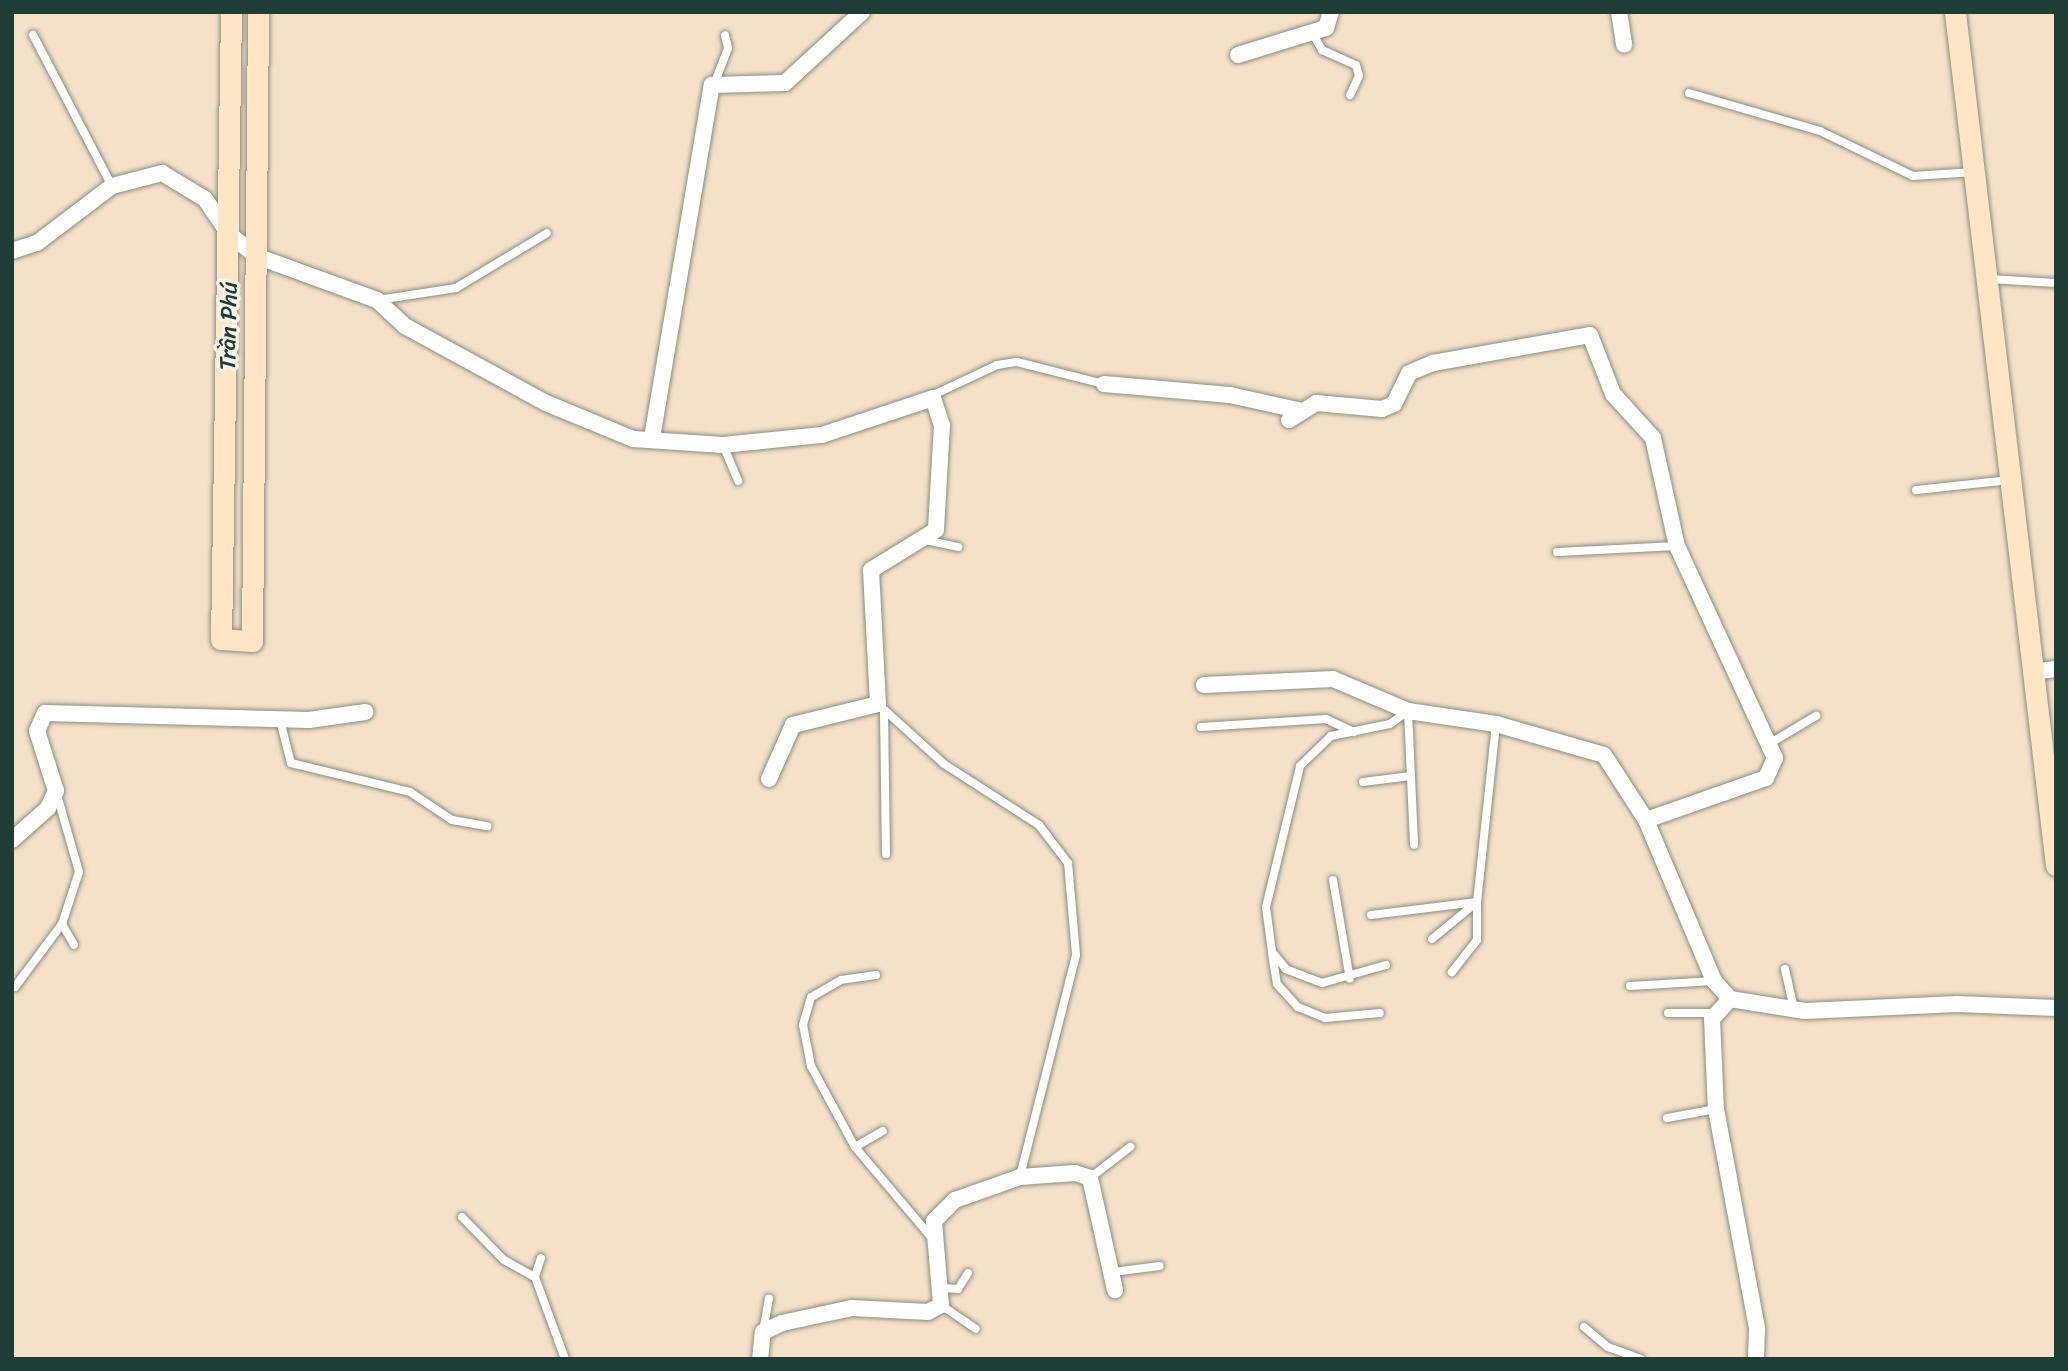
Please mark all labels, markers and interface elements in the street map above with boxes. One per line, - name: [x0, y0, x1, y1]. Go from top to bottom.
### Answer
- street label: Trần Phú: [214, 282, 244, 370]

